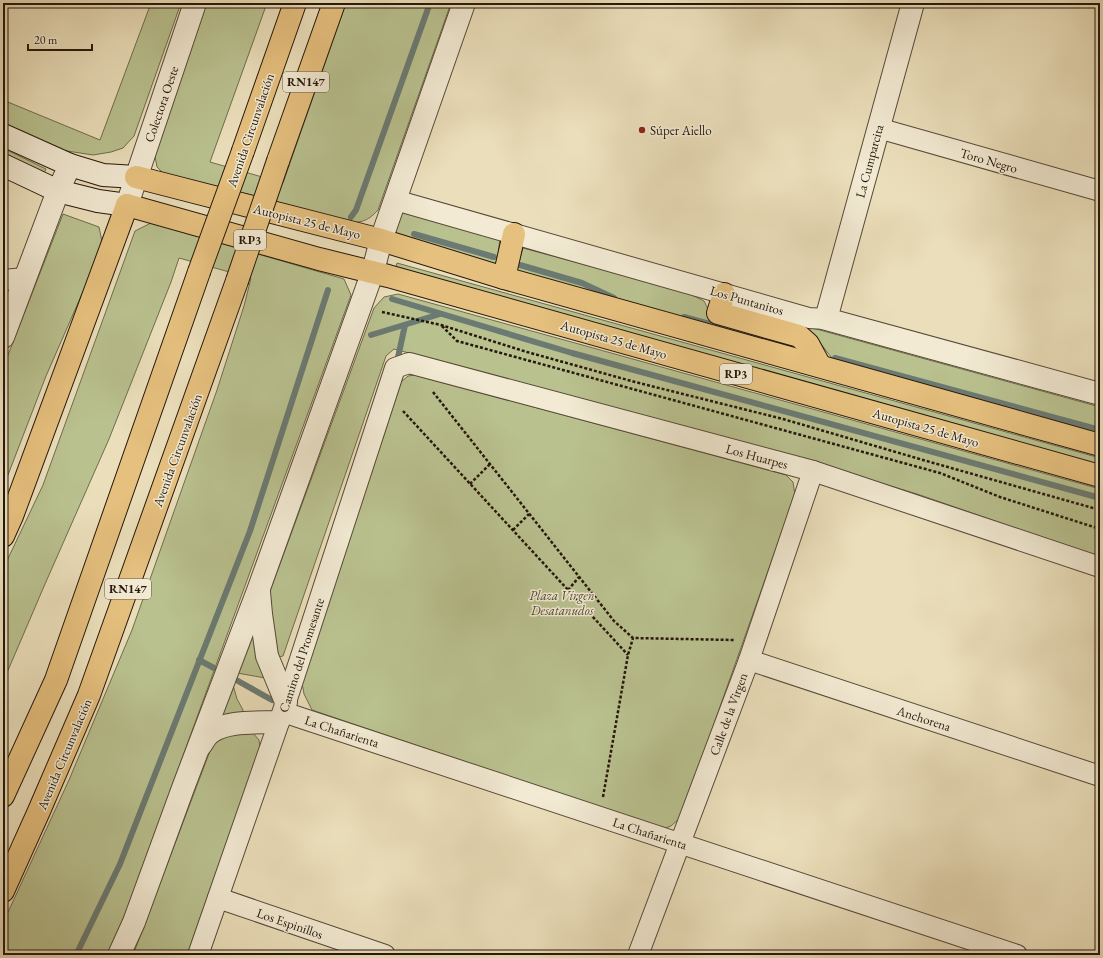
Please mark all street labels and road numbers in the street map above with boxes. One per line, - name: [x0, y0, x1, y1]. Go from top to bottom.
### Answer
- street label: Colectora Oeste: [140, 64, 183, 145]
- street label: Avenida Circunvalación: [223, 71, 278, 190]
- road number: RN147: [283, 72, 329, 92]
- street label: La Cumparcita: [852, 122, 888, 200]
- street label: Toro Negro: [958, 144, 1020, 177]
- street label: Autopista 25 de Mayo: [250, 200, 362, 243]
- road number: RP3: [234, 230, 266, 250]
- street label: Los Puntanitos: [708, 282, 786, 319]
- street label: Autopista 25 de Mayo: [558, 316, 669, 363]
- road number: RP3: [720, 364, 752, 384]
- street label: Avenida Circunvalación: [149, 391, 206, 510]
- street label: Autopista 25 de Mayo: [870, 404, 981, 451]
- street label: Los Huarpes: [724, 440, 790, 473]
- road number: RN147: [105, 579, 151, 599]
- street label: Camino del Promesante: [275, 596, 328, 715]
- street label: Calle de la Virgen: [706, 670, 751, 758]
- street label: Avenida Circunvalación: [33, 696, 96, 813]
- street label: Anchorena: [894, 701, 954, 735]
- street label: La Chañarienta: [302, 711, 382, 752]
- street label: La Chañarienta: [610, 813, 690, 854]
- street label: Los Espinillos: [254, 904, 325, 943]

